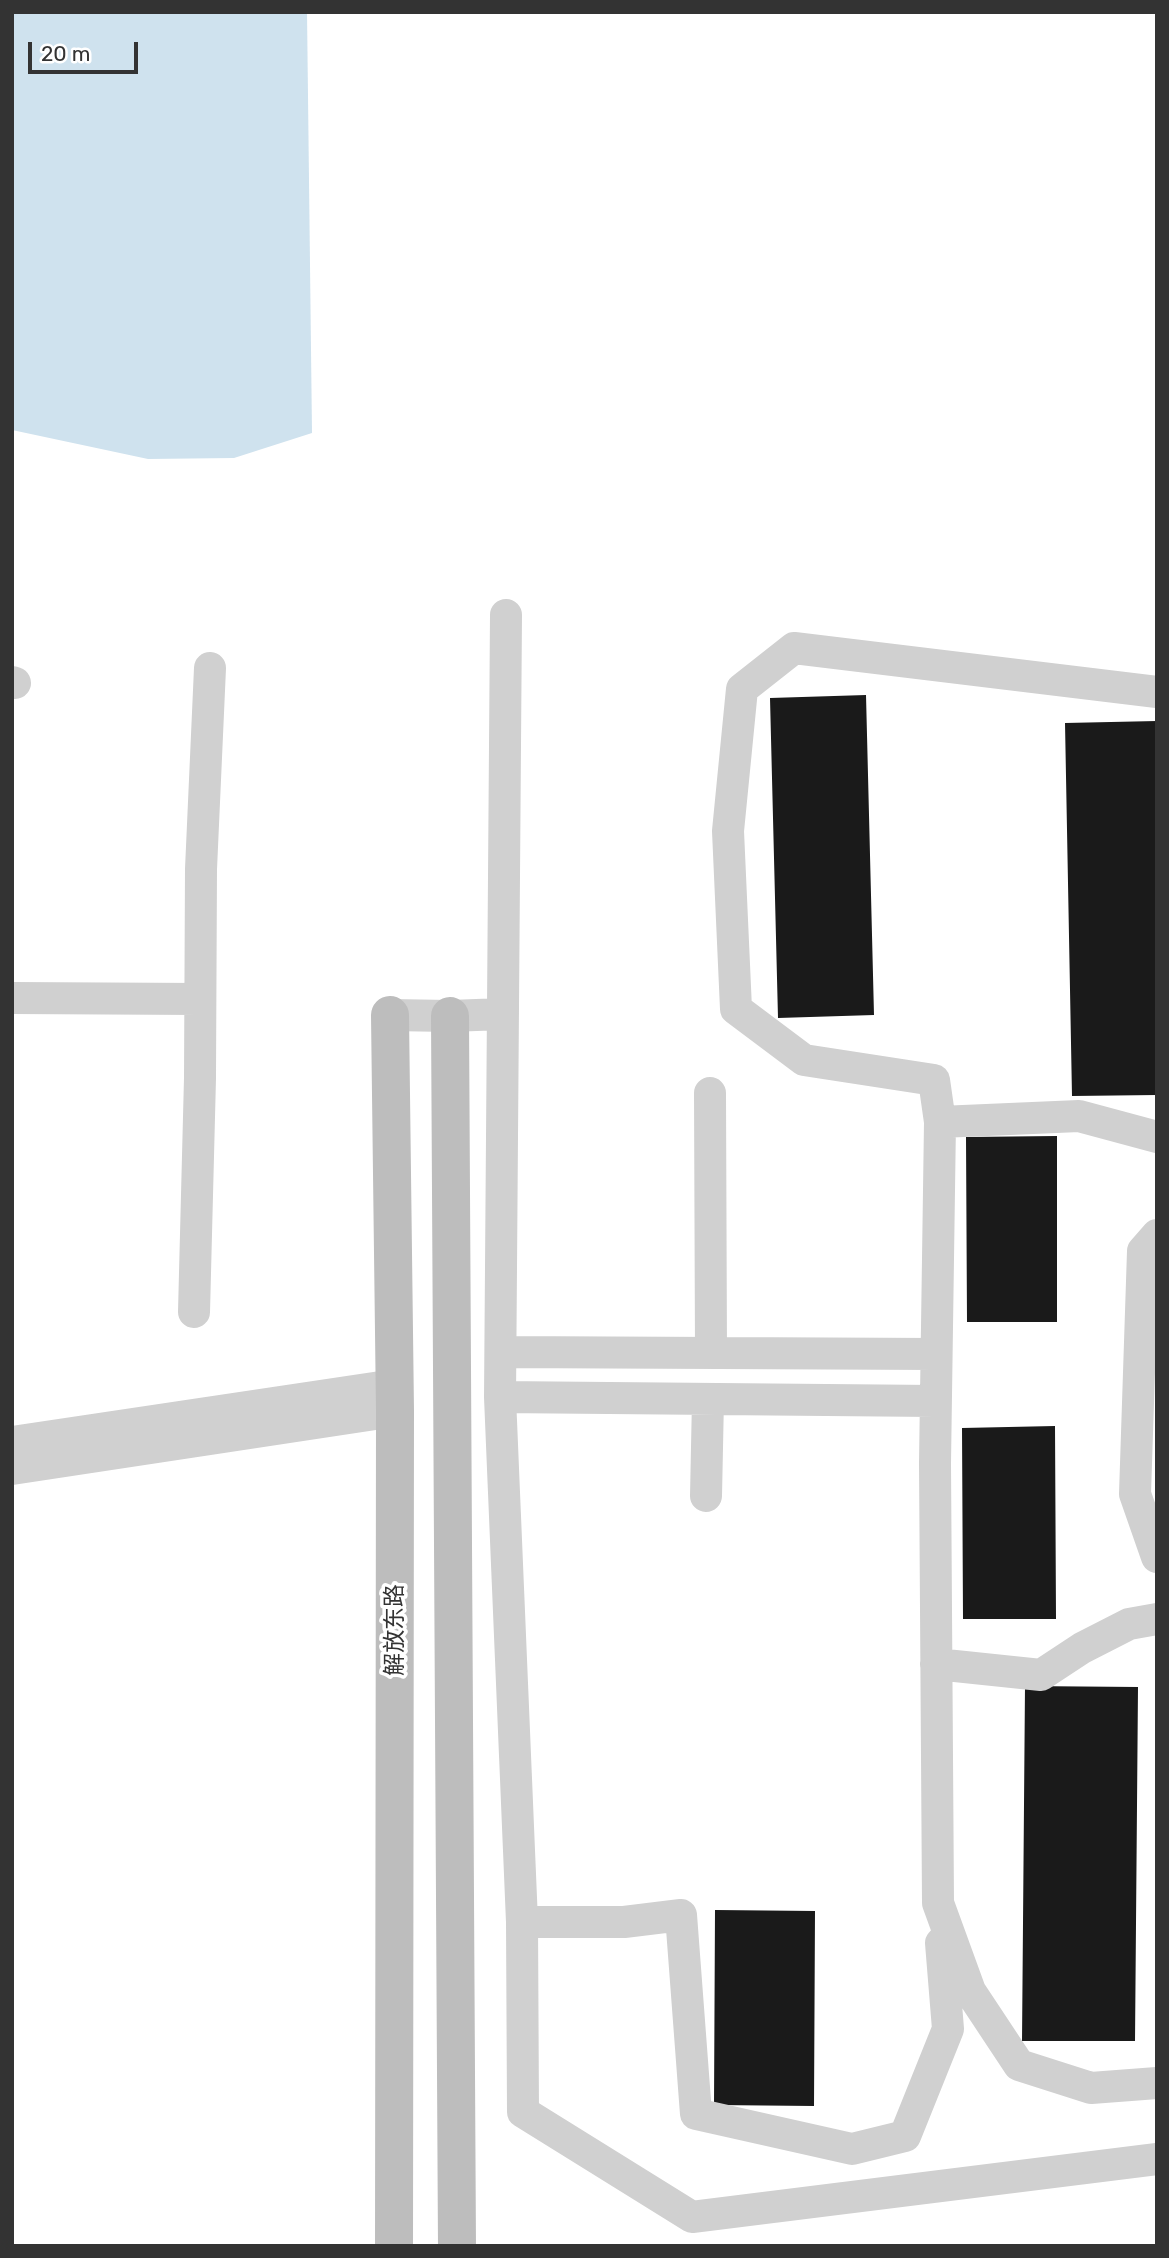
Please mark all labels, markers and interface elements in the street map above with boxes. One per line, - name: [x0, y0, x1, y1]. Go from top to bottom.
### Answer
- scale bar: [32, 28, 142, 72]
- text: 20 m: [41, 41, 90, 66]
- street label: 解放东路: [381, 1584, 409, 1676]

